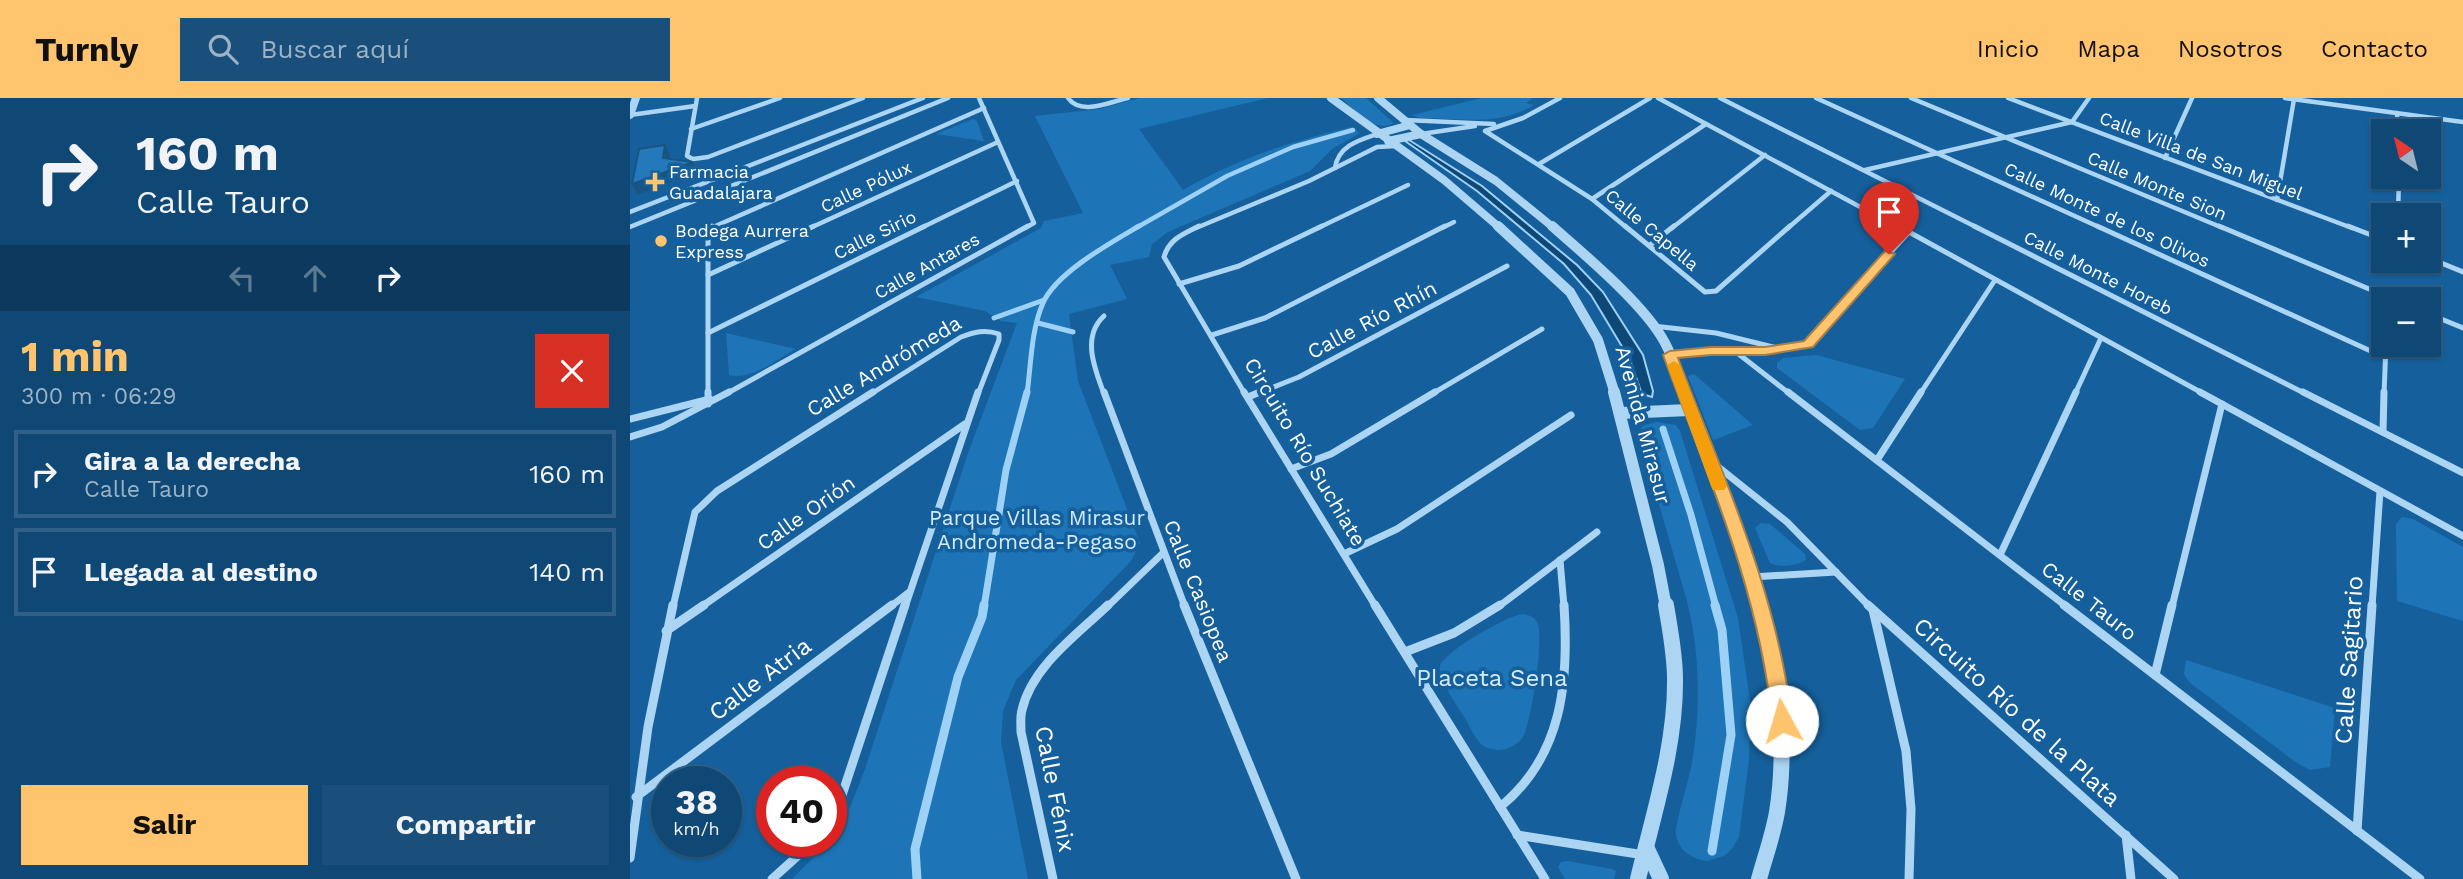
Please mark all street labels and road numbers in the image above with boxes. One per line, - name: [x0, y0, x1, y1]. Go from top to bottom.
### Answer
- street label: Calle Villa de San Miguel: [2096, 107, 2306, 204]
- street label: Calle Monte Sion: [2084, 147, 2230, 224]
- street label: Calle Pólux: [817, 156, 915, 217]
- street label: Calle Monte de los Olivos: [2001, 158, 2213, 271]
- street label: Calle Capella: [1601, 184, 1703, 275]
- street label: Calle Sirio: [830, 206, 919, 264]
- street label: Calle Monte Horeb: [2020, 226, 2176, 319]
- street label: Calle Antares: [871, 228, 983, 303]
- street label: Calle Río Rhín: [1303, 275, 1441, 364]
- street label: Calle Andrómeda: [802, 310, 966, 422]
- street label: Avenida Mirasur: [1610, 343, 1677, 507]
- street label: Circuito Río Suchiate: [1239, 353, 1372, 550]
- street label: Calle Orión: [752, 470, 859, 555]
- street label: Calle Casiopea: [1159, 516, 1238, 666]
- street label: Calle Tauro: [2037, 556, 2142, 646]
- street label: Calle Sagitario: [2329, 575, 2369, 745]
- street label: Circuito Río de la Plata: [1908, 612, 2126, 812]
- street label: Calle Atria: [703, 632, 817, 726]
- street label: Calle Fénix: [1029, 724, 1081, 854]

